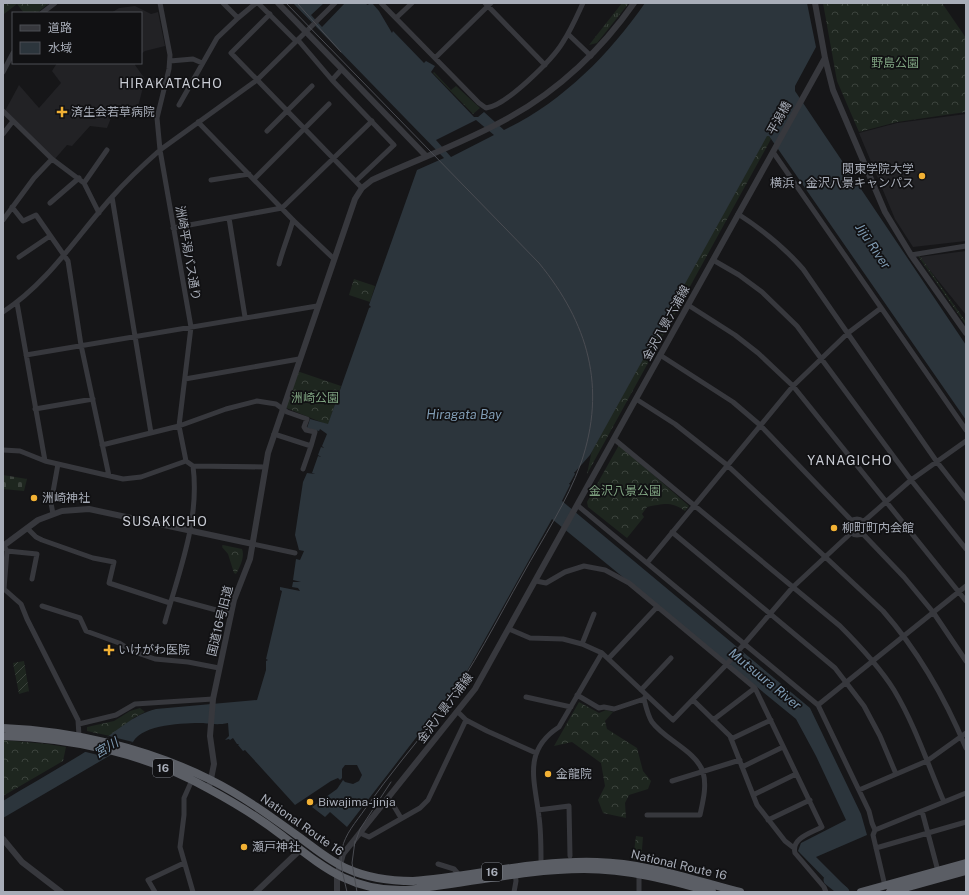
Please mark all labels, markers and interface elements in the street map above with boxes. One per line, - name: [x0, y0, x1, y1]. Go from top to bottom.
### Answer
- legend: [12, 12, 142, 64]
- text: 道路: [48, 21, 72, 35]
- text: 水域: [48, 41, 72, 55]
- park label: 野島公園: [871, 56, 919, 70]
- district label: HIRAKATACHO: [119, 76, 223, 91]
- street label: 平潟橋: [764, 99, 794, 137]
- place label: 済生会若草病院: [71, 105, 155, 119]
- marker: 済生会若草病院: [56, 106, 68, 118]
- place label: 関東学院大学 横浜・金沢八景キャンパス: [770, 162, 914, 190]
- marker: 関東学院大学 横浜・金沢八景キャンパス: [917, 171, 927, 181]
- street label: 洲崎平潟バス通り: [173, 205, 203, 301]
- water label: Jijū River: [852, 220, 894, 272]
- street label: 金沢八景六浦線: [640, 283, 692, 363]
- park label: 洲崎公園: [291, 391, 339, 405]
- water label: Hiragata Bay: [426, 407, 502, 422]
- district label: YANAGICHO: [807, 453, 893, 468]
- park label: 金沢八景公園: [589, 484, 661, 498]
- place label: 洲崎神社: [42, 491, 90, 505]
- marker: 洲崎神社: [29, 493, 39, 503]
- district label: SUSAKICHO: [122, 514, 208, 529]
- place label: 柳町町内会館: [842, 521, 914, 535]
- marker: 柳町町内会館: [829, 523, 839, 533]
- street label: 国道16号旧道: [204, 584, 236, 658]
- place label: いけがわ医院: [118, 643, 190, 657]
- marker: いけがわ医院: [103, 644, 115, 656]
- water label: Mutsuura River: [726, 645, 804, 713]
- street label: 金沢八景六浦線: [414, 670, 476, 746]
- water label: 宮川: [91, 734, 123, 761]
- road number: 16: [153, 759, 173, 777]
- place label: 金龍院: [556, 767, 592, 781]
- marker: 金龍院: [543, 769, 553, 779]
- street label: National Route 16: [258, 791, 346, 859]
- place label: Biwajima-jinja: [318, 795, 396, 809]
- marker: Biwajima-jinja: [305, 797, 315, 807]
- place label: 瀬戸神社: [252, 840, 300, 854]
- marker: 瀬戸神社: [239, 842, 249, 852]
- street label: National Route 16: [630, 847, 728, 883]
- road number: 16: [482, 863, 502, 881]

